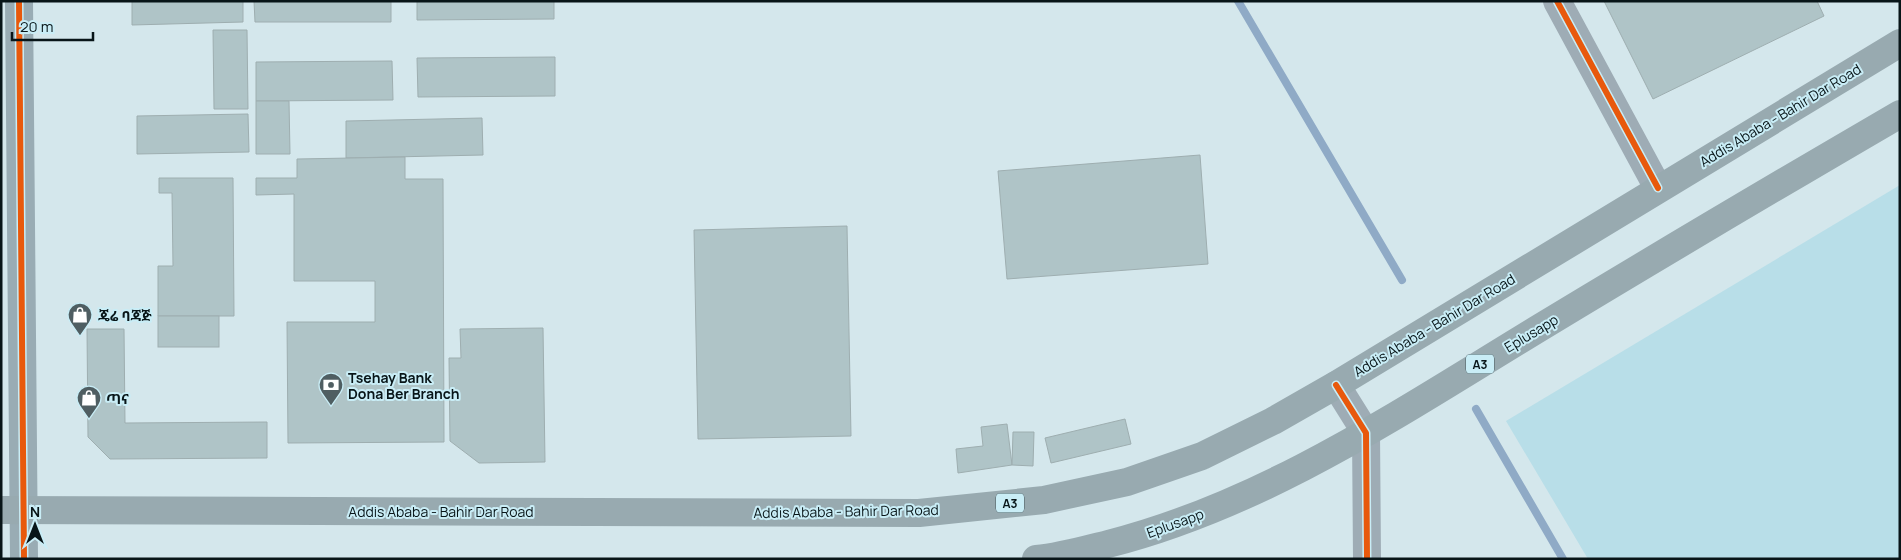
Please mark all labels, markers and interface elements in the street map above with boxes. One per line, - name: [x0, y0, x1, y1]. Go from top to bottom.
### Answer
- scale bar: [12, 10, 94, 42]
- text: 20 m: [20, 16, 53, 37]
- street label: Addis Ababa - Bahir Dar Road: [1696, 59, 1864, 171]
- street label: Addis Ababa - Bahir Dar Road: [1350, 269, 1518, 381]
- shop icon: ጄሬ ባጃጅ: [67, 302, 93, 336]
- place label: ጄሬ ባጃጅ: [98, 306, 152, 325]
- street label: Eplusapp: [1501, 310, 1561, 356]
- road number: A3: [1466, 354, 1494, 374]
- place label: Tsehay Bank Dona Ber Branch: [348, 368, 460, 403]
- bank icon: Tsehay Bank Dona Ber Branch: [318, 372, 344, 406]
- shop icon: ጣና: [76, 385, 102, 419]
- place label: ጣና: [106, 389, 129, 408]
- road number: A3: [996, 493, 1024, 512]
- north arrow: [10, 500, 60, 550]
- street label: Addis Ababa - Bahir Dar Road: [753, 500, 939, 522]
- text: N: [30, 502, 40, 521]
- street label: Addis Ababa - Bahir Dar Road: [348, 502, 534, 521]
- street label: Eplusapp: [1144, 504, 1206, 542]

